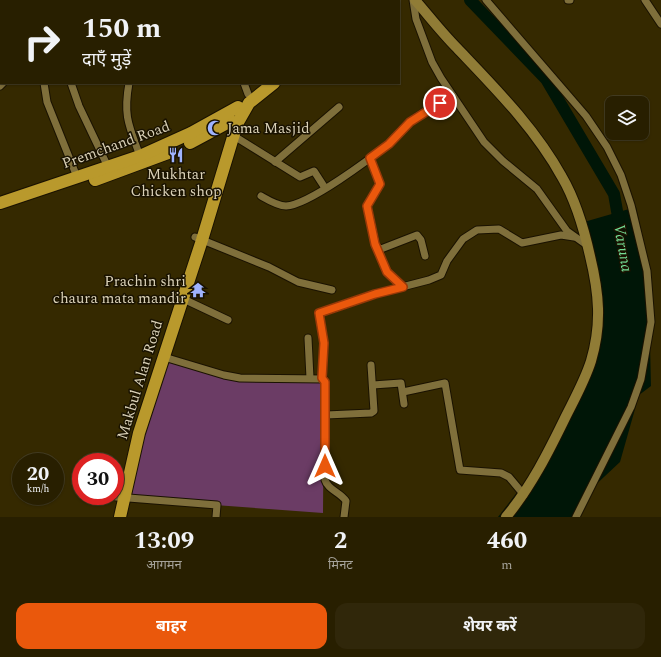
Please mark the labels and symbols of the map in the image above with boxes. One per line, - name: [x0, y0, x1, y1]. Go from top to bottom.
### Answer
- pin: [423, 86, 457, 120]
- street label: Premchand Road: [59, 115, 173, 175]
- place label: Jama Masjid: [227, 117, 310, 140]
- mosque icon: Jama Masjid: [206, 119, 224, 137]
- restaurant icon: Mukhtar Chicken shop: [167, 146, 185, 164]
- place label: Mukhtar Chicken shop: [130, 163, 222, 203]
- water label: Varuna: [607, 222, 639, 274]
- place label: Prachin shri chaura mata mandir: [53, 270, 186, 310]
- temple icon: Prachin shri chaura mata mandir: [189, 281, 207, 299]
- street label: Makbul Alan Road: [111, 317, 169, 443]
- position arrow: [304, 445, 346, 487]
- speed limit sign: 30: [72, 453, 124, 505]

